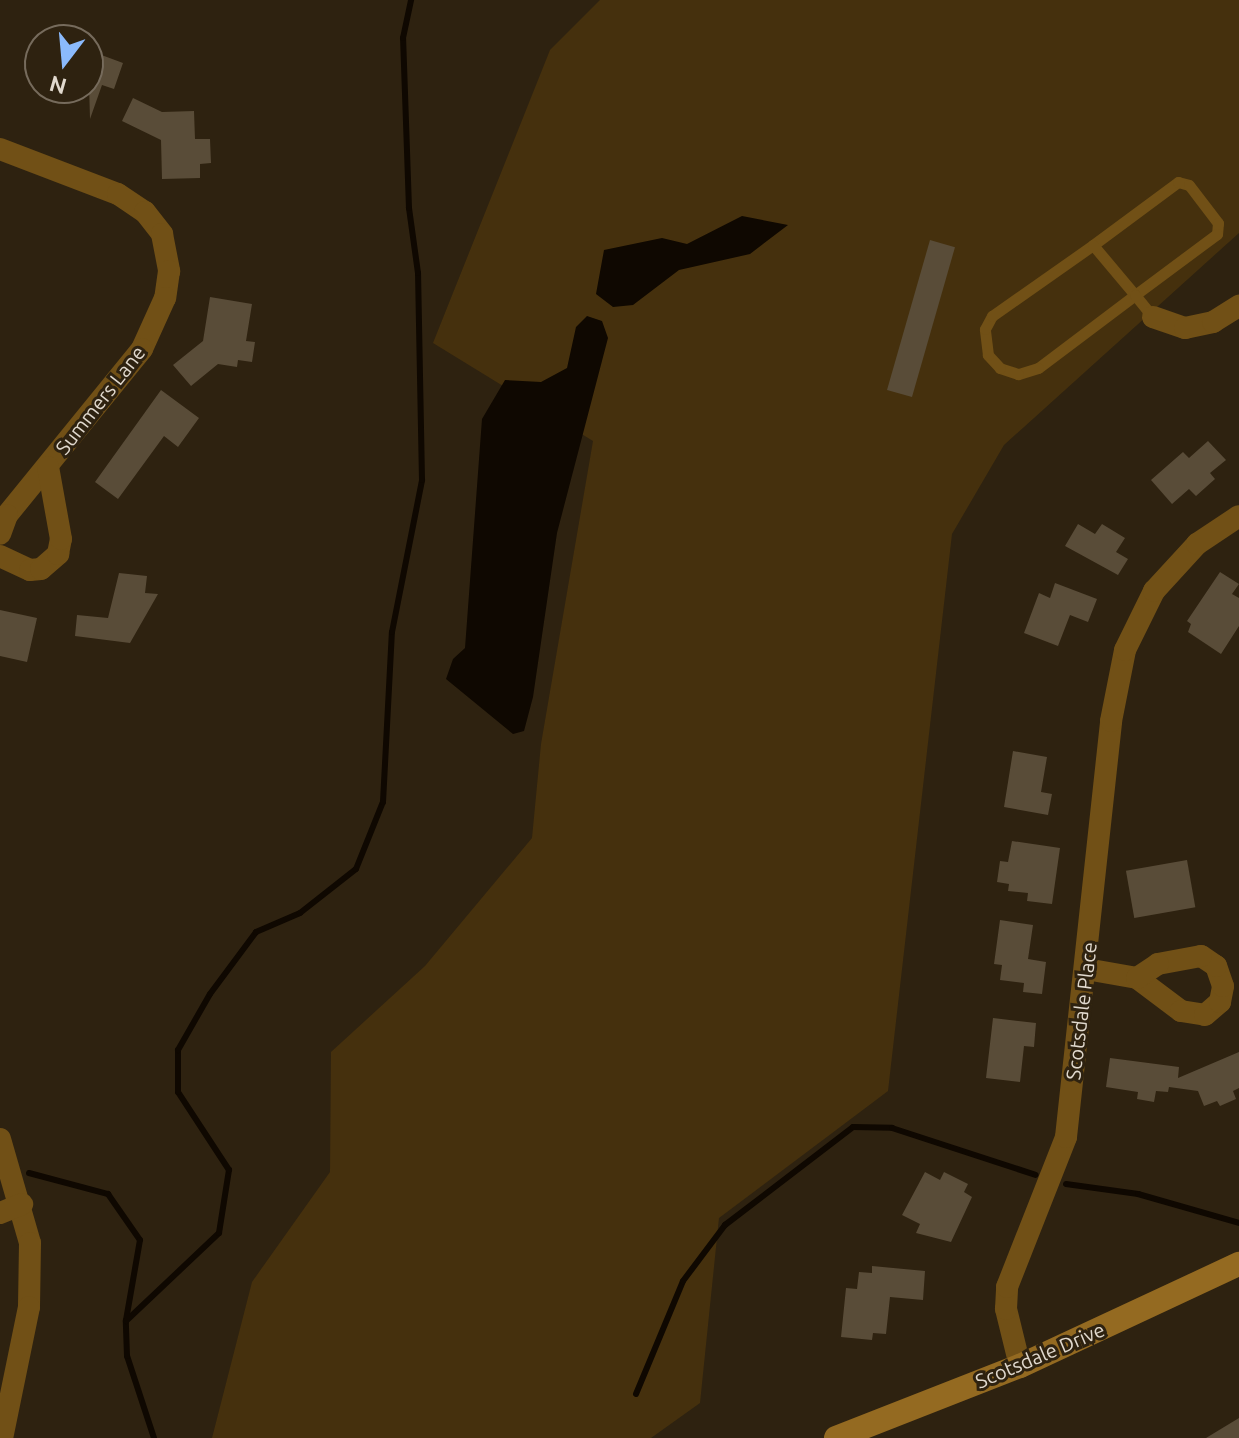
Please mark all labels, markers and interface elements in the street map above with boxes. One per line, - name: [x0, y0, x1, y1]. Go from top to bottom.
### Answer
- north arrow: [24, 24, 104, 104]
- text: N: [46, 71, 69, 100]
- street label: Summers Lane: [50, 341, 150, 459]
- street label: Scotsdale Place: [1061, 941, 1101, 1081]
- street label: Scotsdale Drive: [972, 1317, 1108, 1393]

